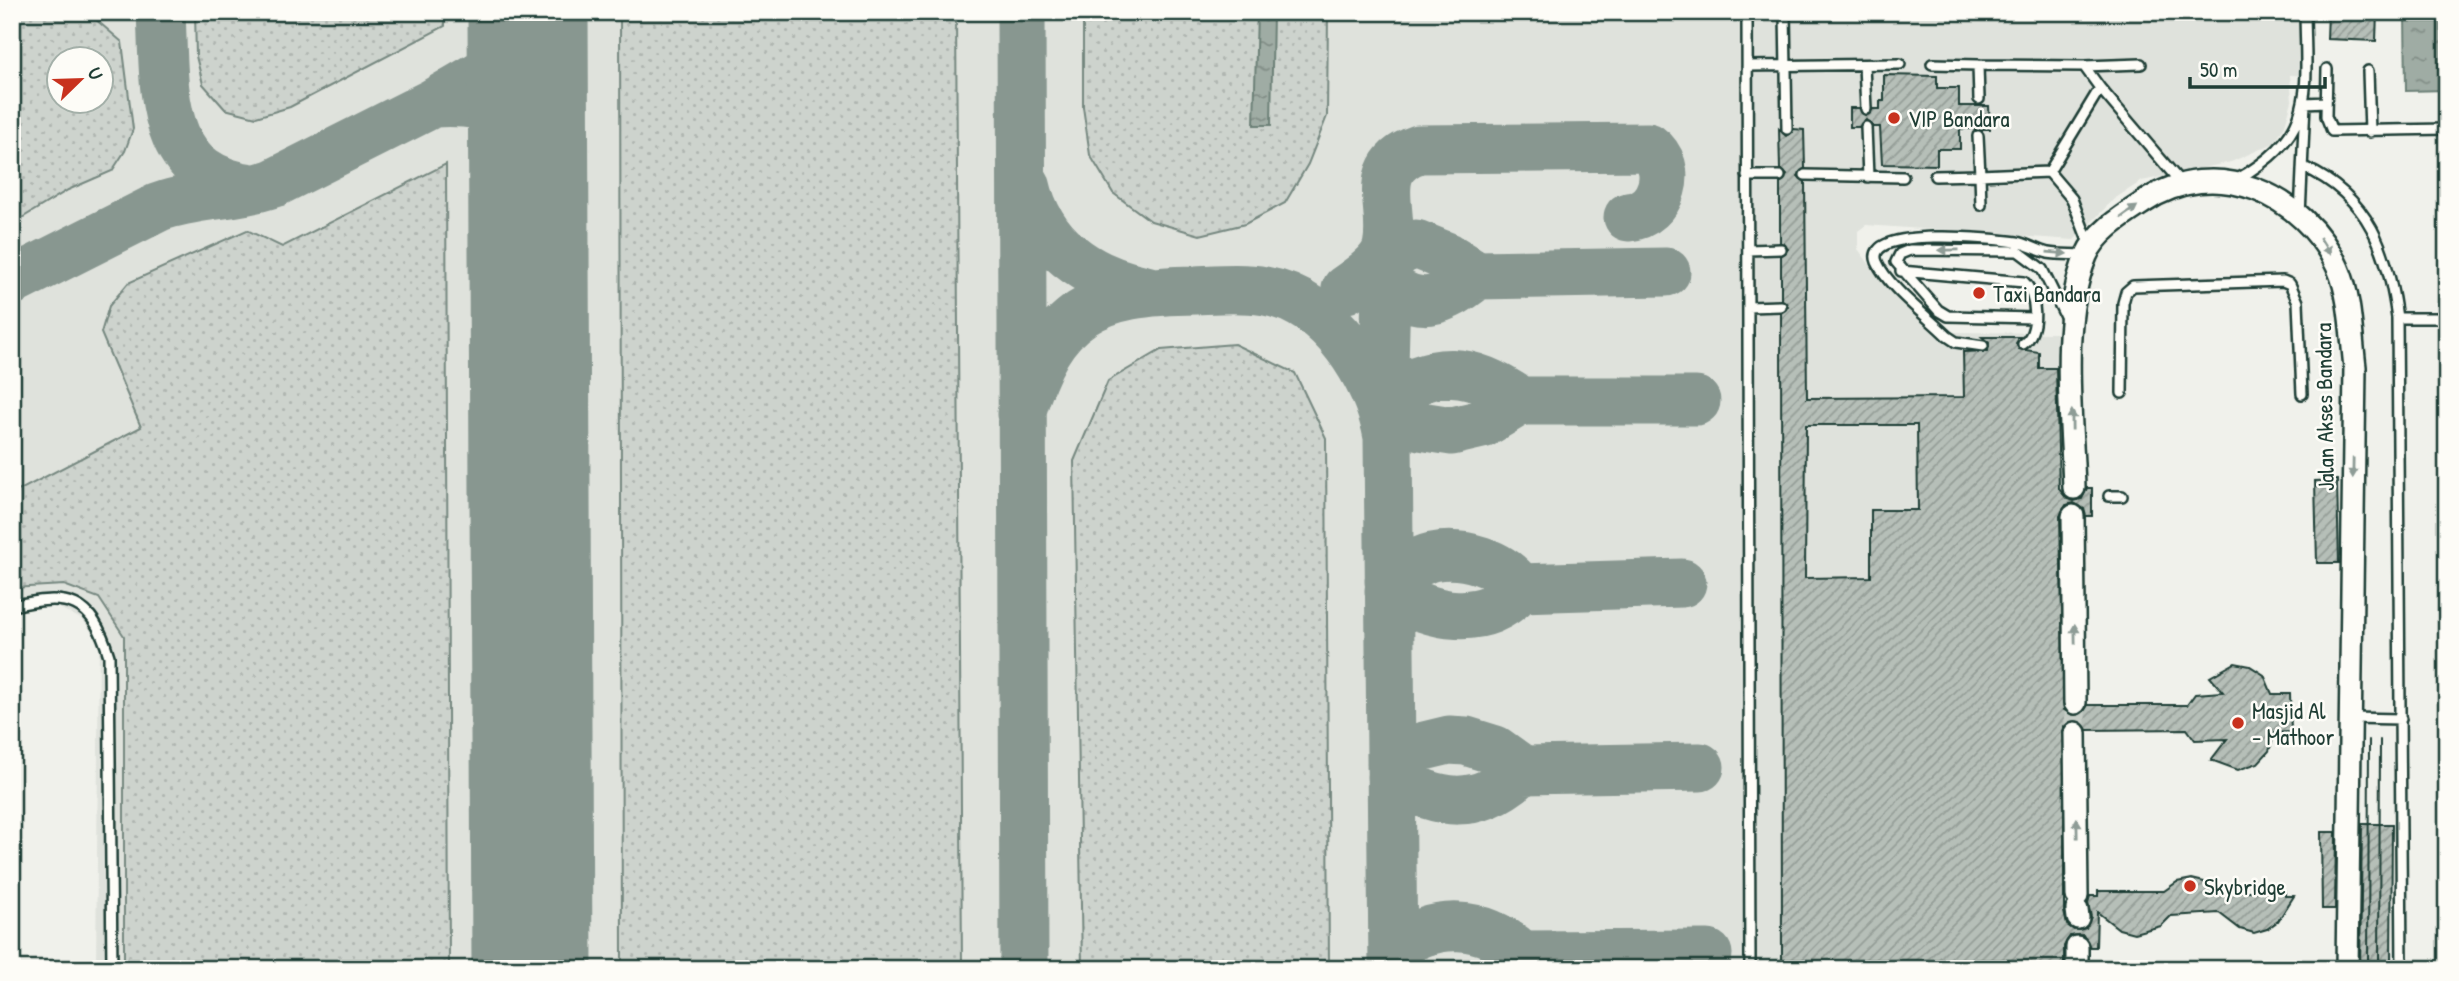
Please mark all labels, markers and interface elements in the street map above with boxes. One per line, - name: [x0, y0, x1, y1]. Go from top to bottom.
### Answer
- north arrow: [46, 46, 116, 116]
- scale bar: [2190, 46, 2324, 90]
- text: 50 m: [2200, 55, 2237, 84]
- text: U: [82, 63, 110, 84]
- place label: VIP Bandara: [1908, 103, 2010, 134]
- marker: VIP Bandara: [1886, 110, 1902, 126]
- one-way arrow: [2120, 205, 2138, 219]
- one-way arrow: [2318, 236, 2331, 256]
- one-way arrow: [1938, 244, 1960, 256]
- one-way arrow: [2046, 248, 2068, 259]
- place label: Taxi Bandara: [1993, 278, 2100, 309]
- marker: Taxi Bandara: [1971, 285, 1987, 301]
- street label: Jalan Akses Bandara: [2307, 323, 2341, 491]
- one-way arrow: [2067, 409, 2078, 431]
- one-way arrow: [2348, 457, 2359, 479]
- one-way arrow: [2069, 623, 2081, 645]
- place label: Masjid Al - Mathoor: [2252, 695, 2334, 752]
- marker: Masjid Al - Mathoor: [2230, 715, 2246, 731]
- one-way arrow: [2071, 816, 2082, 838]
- place label: Skybridge: [2204, 871, 2286, 902]
- marker: Skybridge: [2182, 878, 2198, 894]

